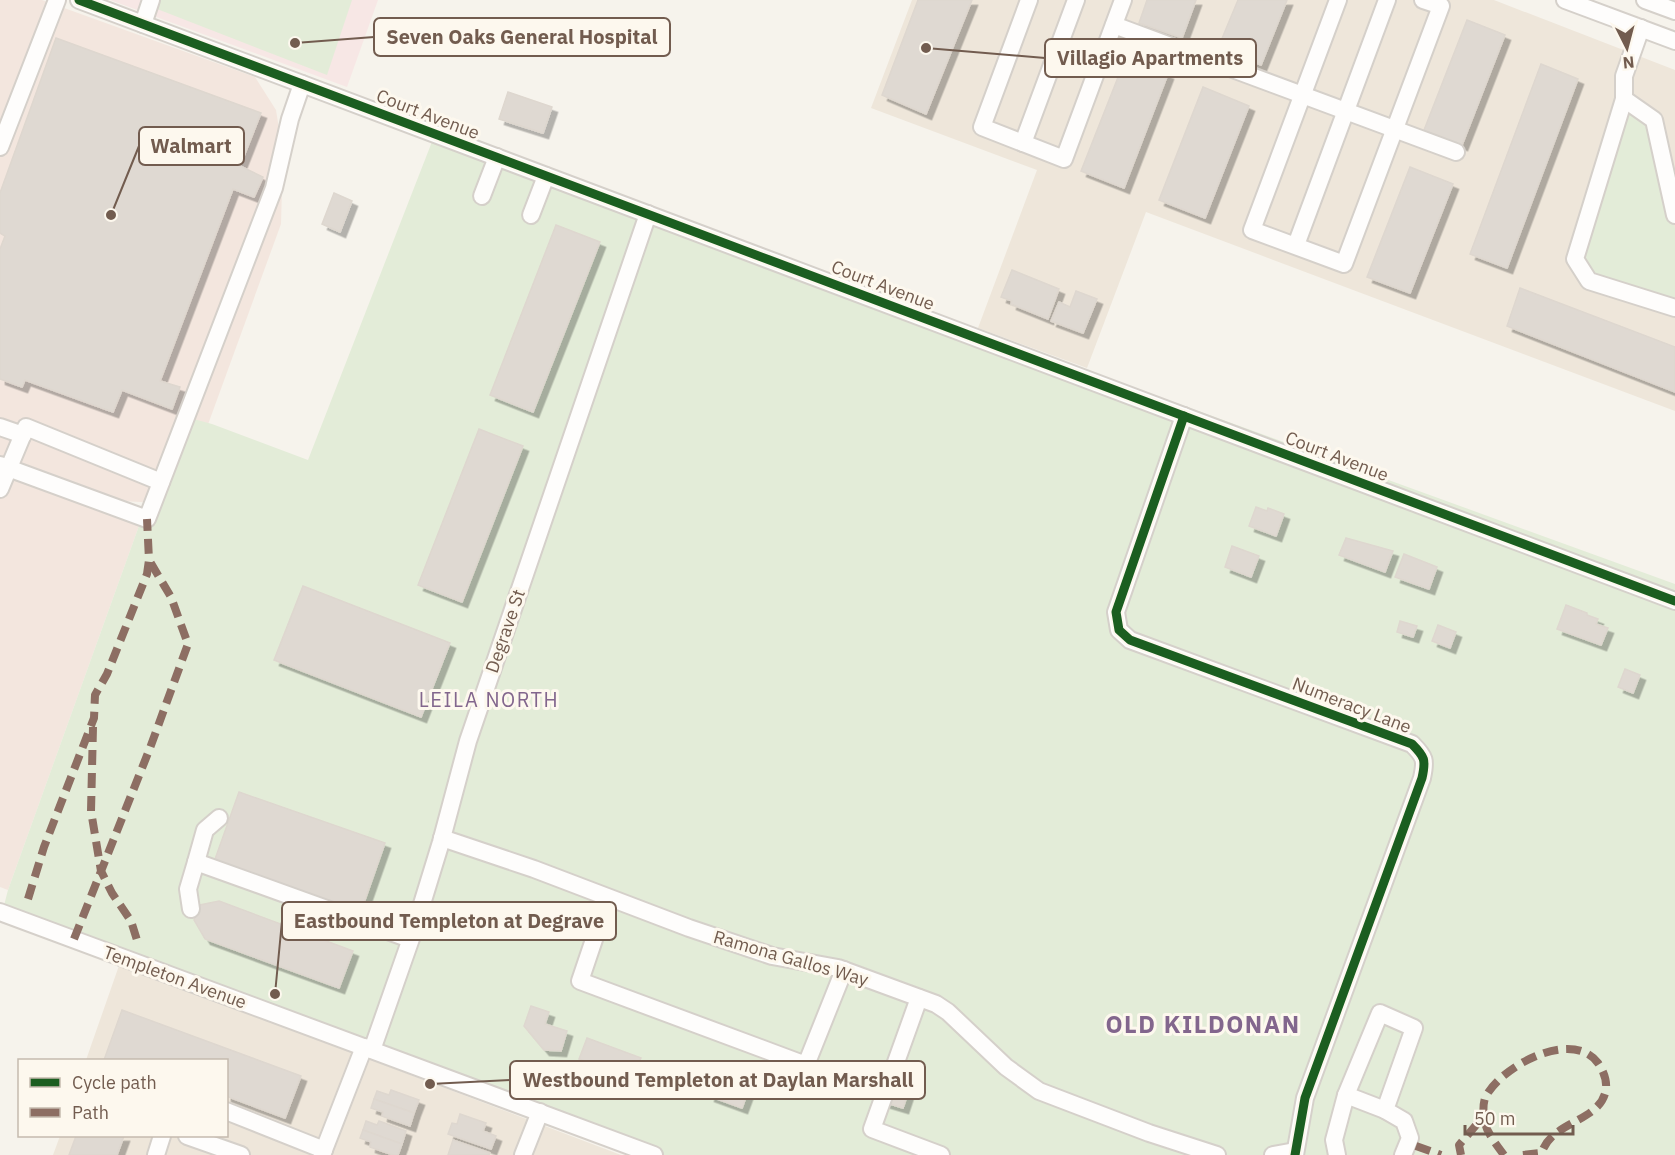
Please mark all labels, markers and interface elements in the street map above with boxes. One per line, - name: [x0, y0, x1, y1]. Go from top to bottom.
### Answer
- callout: Seven Oaks General Hospital: [374, 18, 670, 56]
- north arrow: [1597, 18, 1657, 78]
- text: Seven Oaks General Hospital: [386, 23, 658, 50]
- callout: Villagio Apartments: [1045, 39, 1256, 77]
- text: Villagio Apartments: [1057, 44, 1243, 71]
- text: N: [1622, 52, 1635, 73]
- street label: Court Avenue: [373, 84, 483, 144]
- callout: Walmart: [139, 127, 244, 165]
- text: Walmart: [150, 132, 232, 159]
- street label: Court Avenue: [828, 255, 938, 315]
- street label: Court Avenue: [1282, 426, 1392, 486]
- street label: Degrave St: [480, 586, 530, 676]
- street label: Numeracy Lane: [1289, 672, 1415, 738]
- district label: LEILA NORTH: [419, 686, 559, 713]
- callout: Eastbound Templeton at Degrave: [282, 902, 616, 940]
- text: Eastbound Templeton at Degrave: [294, 907, 604, 934]
- street label: Ramona Gallos Way: [711, 925, 871, 991]
- street label: Templeton Avenue: [100, 940, 250, 1014]
- district label: OLD KILDONAN: [1105, 1008, 1301, 1040]
- legend: [18, 1059, 228, 1137]
- callout: Westbound Templeton at Daylan Marshall: [510, 1061, 925, 1099]
- text: Westbound Templeton at Daylan Marshall: [522, 1066, 914, 1093]
- text: Cycle path: [72, 1071, 157, 1094]
- scale bar: [1465, 1098, 1573, 1136]
- text: Path: [72, 1101, 109, 1124]
- text: 50 m: [1474, 1107, 1516, 1130]

